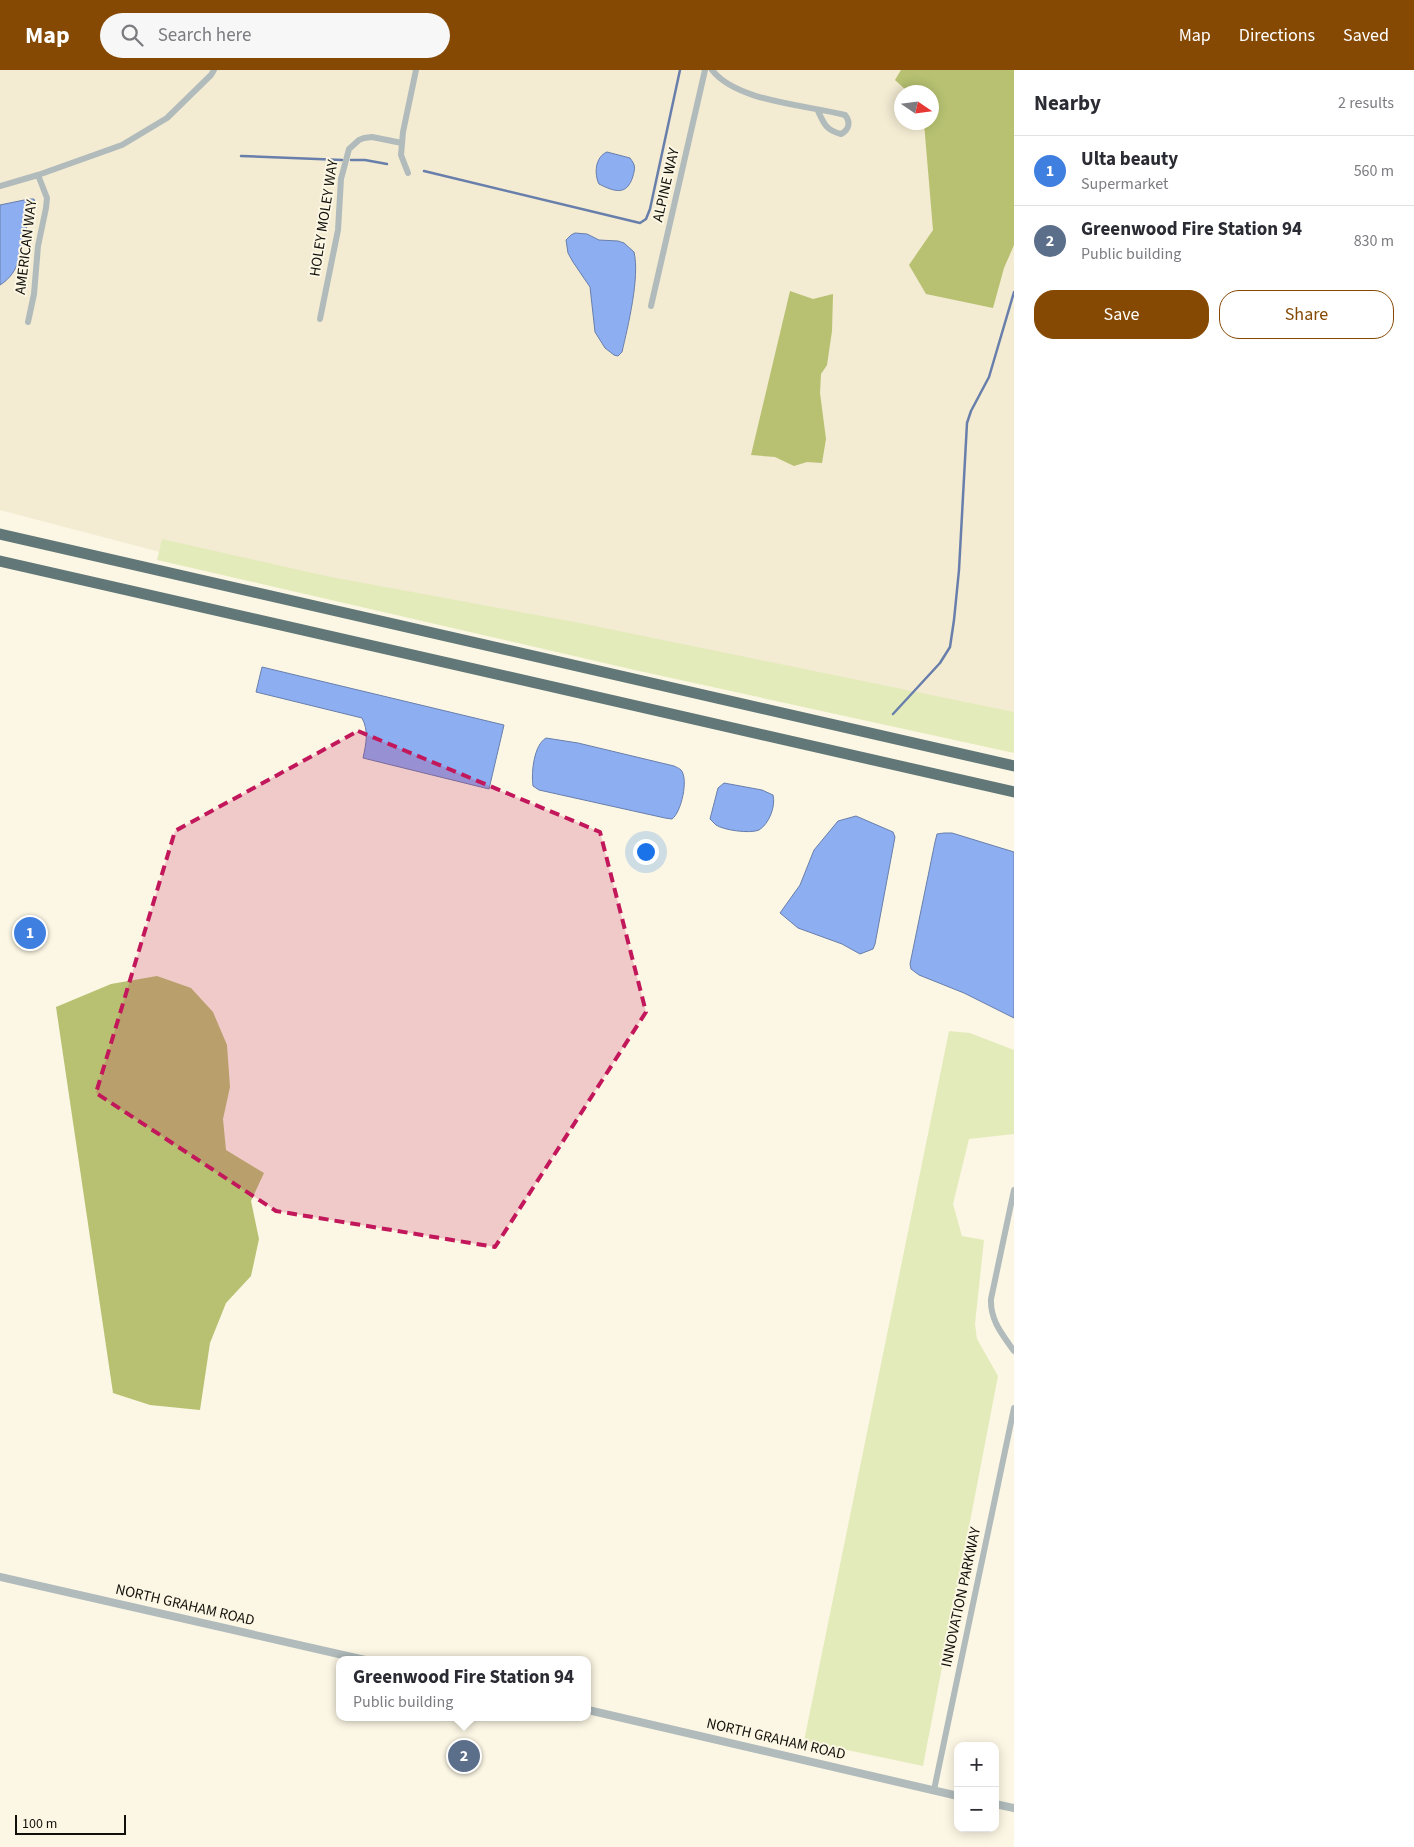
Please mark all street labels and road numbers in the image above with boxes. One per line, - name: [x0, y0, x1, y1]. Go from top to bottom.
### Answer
- street label: ALPINE WAY: [647, 145, 685, 224]
- street label: HOLEY MOLEY WAY: [304, 157, 344, 278]
- street label: AMERICAN WAY: [10, 197, 42, 296]
- street label: INNOVATION PARKWAY: [936, 1524, 986, 1669]
- street label: NORTH GRAHAM ROAD: [113, 1579, 257, 1631]
- street label: NORTH GRAHAM ROAD: [704, 1713, 848, 1765]

